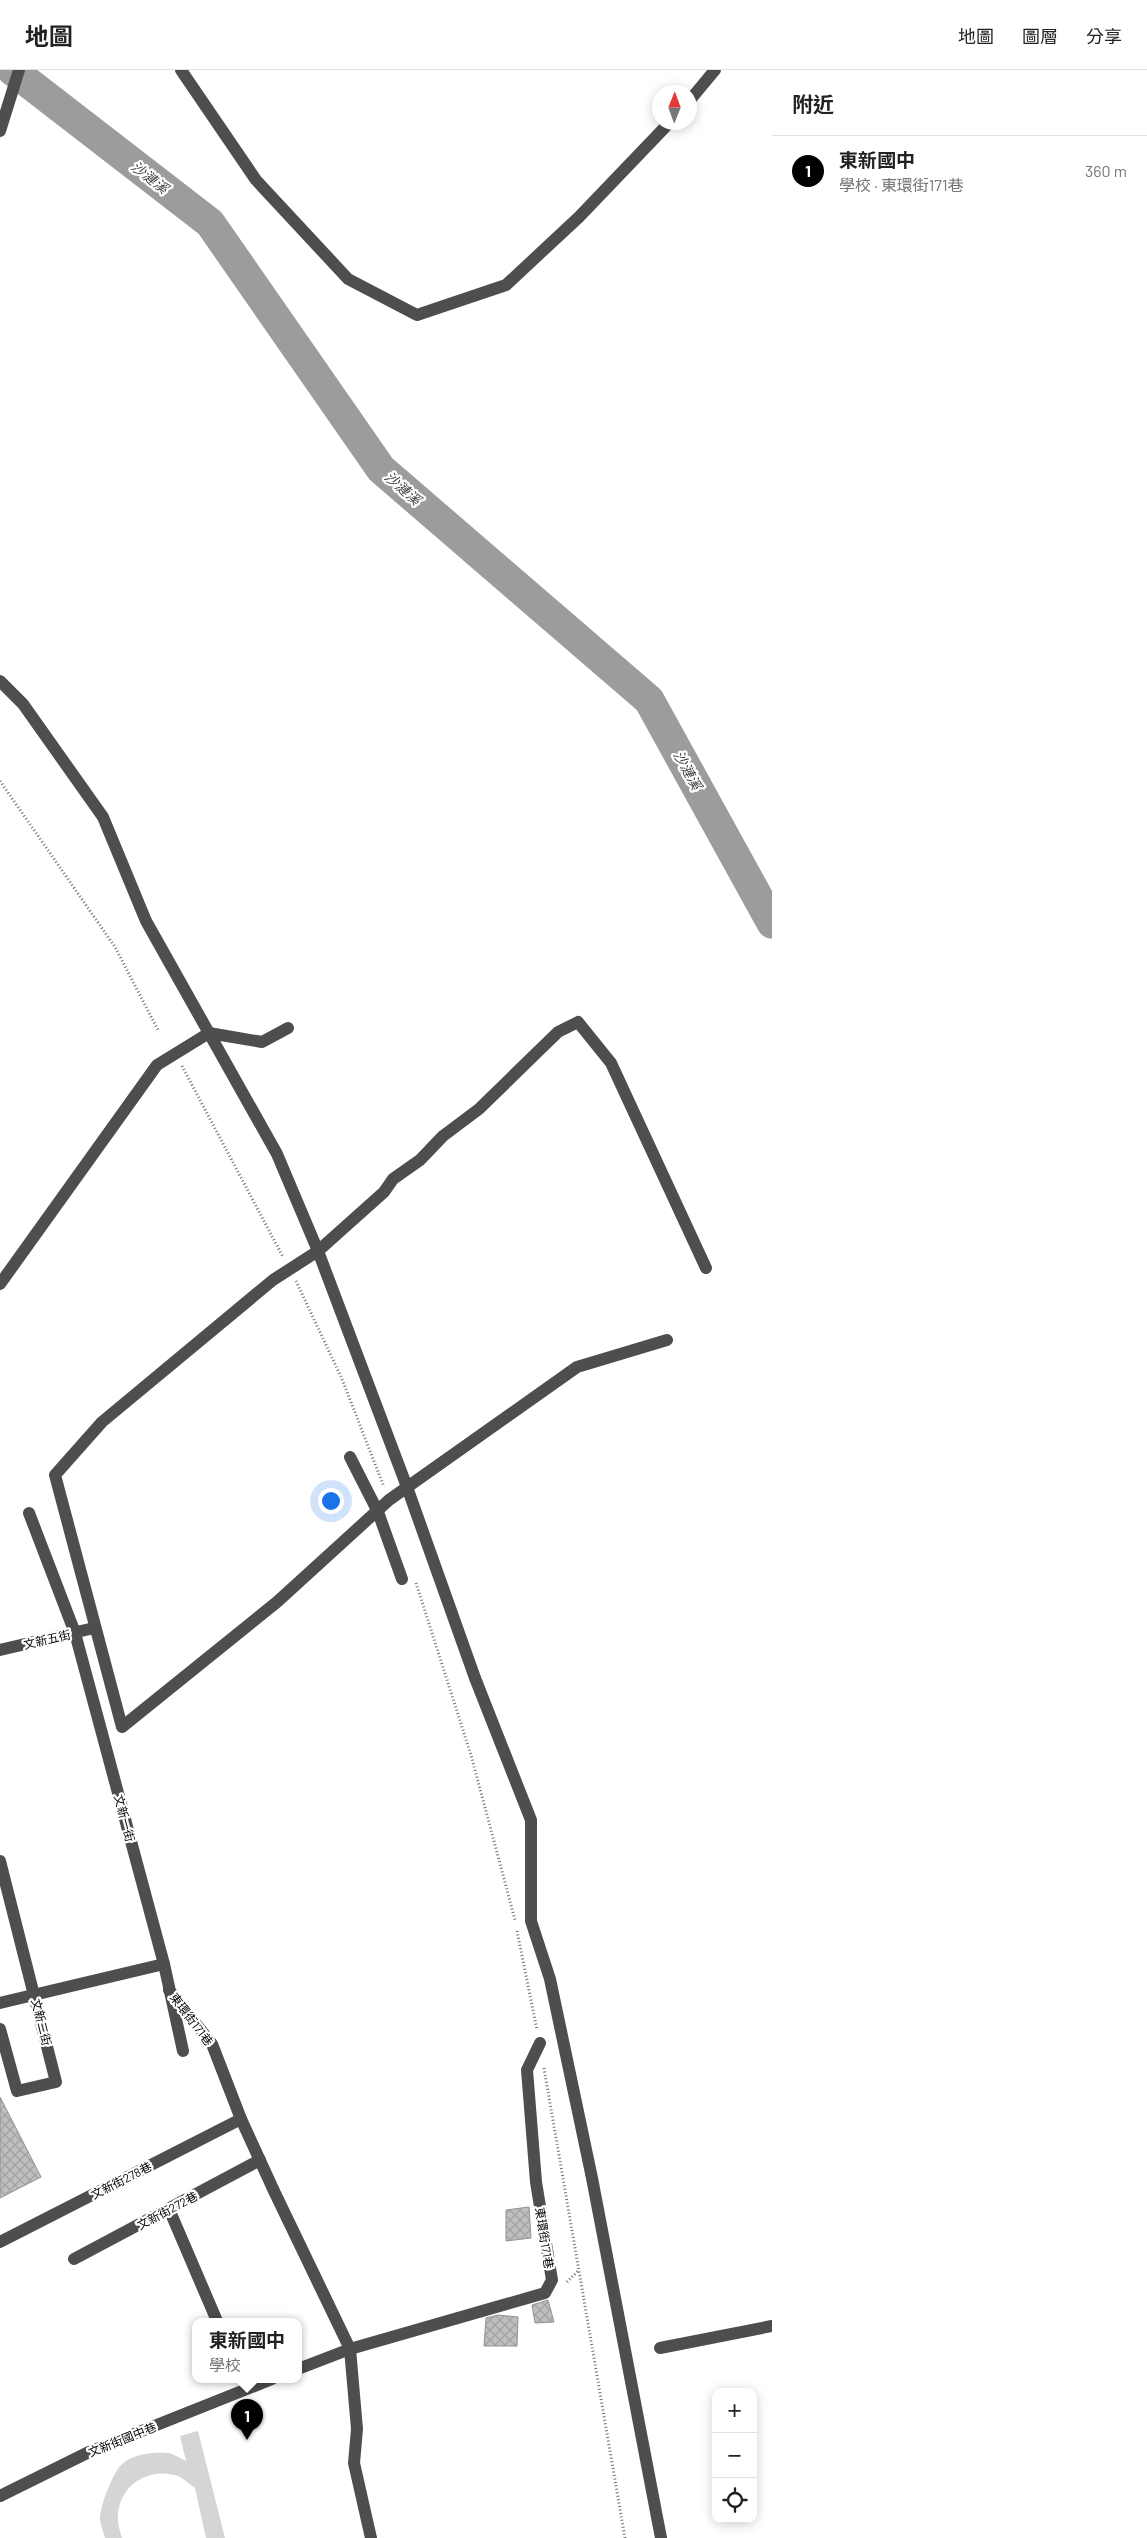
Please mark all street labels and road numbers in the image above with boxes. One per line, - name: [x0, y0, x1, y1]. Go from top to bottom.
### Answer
- street label: 文新五街: [22, 1627, 72, 1651]
- street label: 文新一街: [112, 1793, 138, 1843]
- street label: 東環街171巷: [168, 1990, 216, 2048]
- street label: 文新二街: [29, 1997, 55, 2047]
- street label: 文新街278巷: [88, 2159, 154, 2201]
- street label: 文新街272巷: [134, 2188, 200, 2232]
- street label: 東環街171巷: [533, 2206, 557, 2270]
- street label: 文新街國中巷: [86, 2419, 158, 2459]

